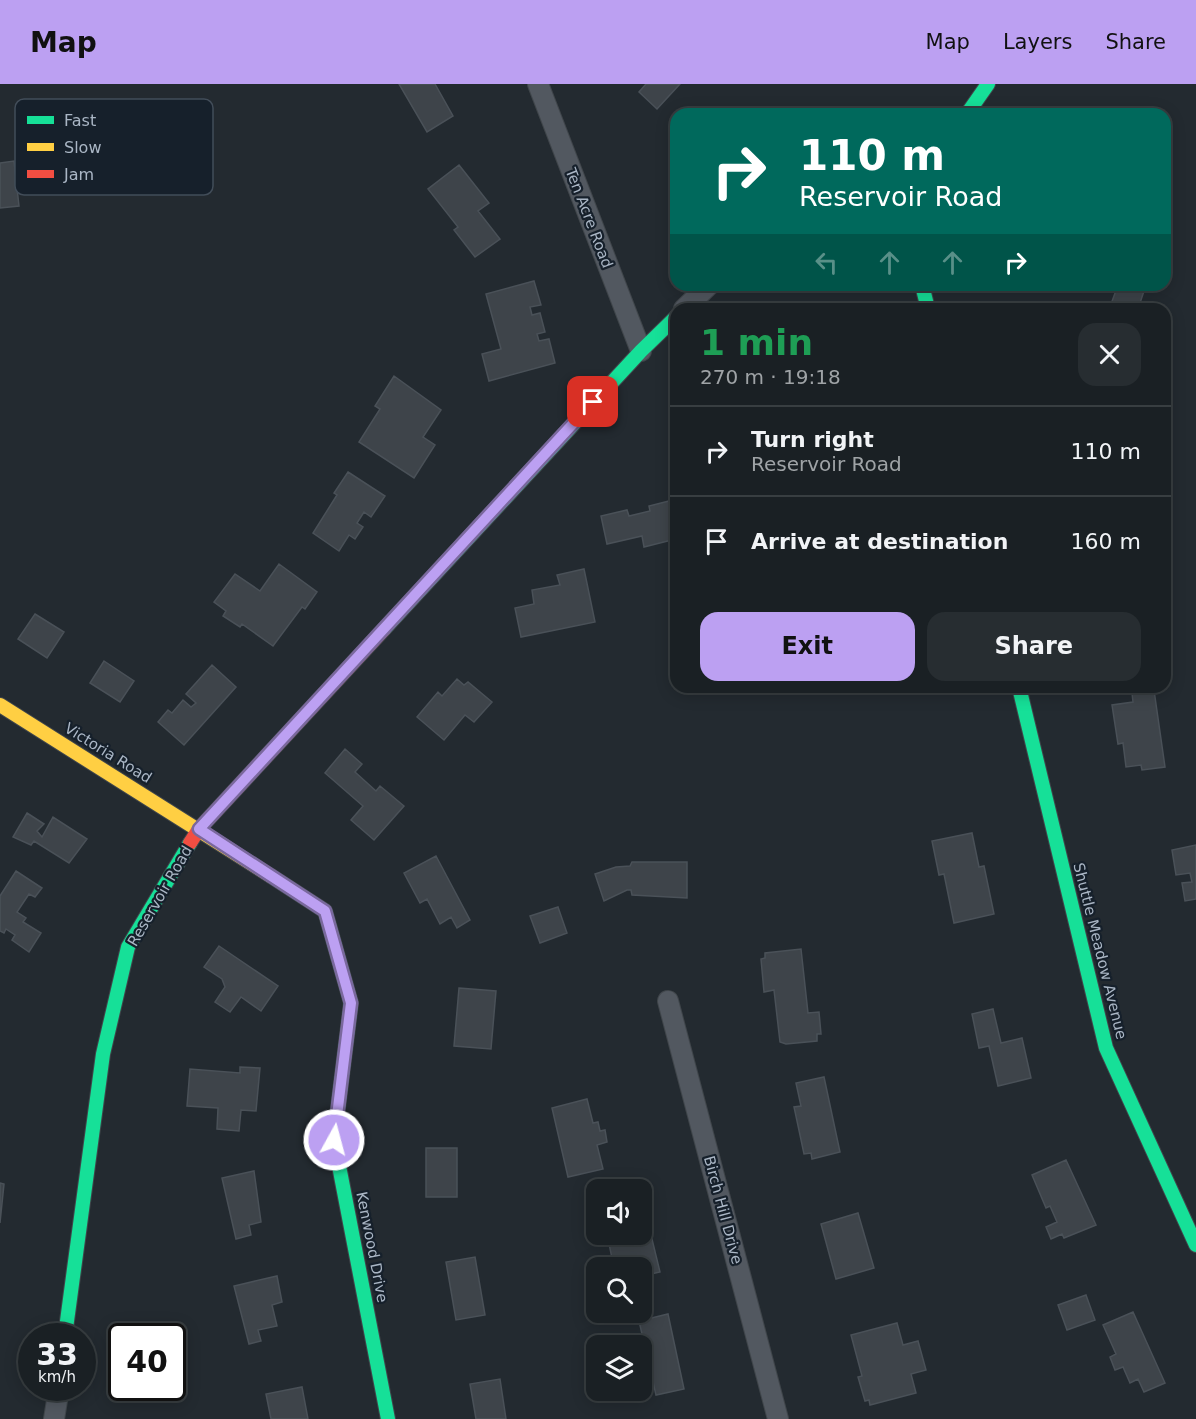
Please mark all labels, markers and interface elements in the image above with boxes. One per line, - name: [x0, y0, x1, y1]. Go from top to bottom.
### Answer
- text: Map: [30, 26, 97, 59]
- text: Map: [926, 30, 970, 54]
- text: Layers: [1003, 30, 1072, 54]
- text: Share: [1105, 30, 1166, 54]
- legend: [15, 99, 213, 195]
- text: Fast: [64, 111, 96, 130]
- text: 110 m: [799, 131, 945, 180]
- icon: right: [700, 132, 778, 210]
- text: Slow: [64, 138, 101, 157]
- street label: Ten Acre Road: [561, 164, 616, 271]
- text: Jam: [63, 165, 94, 184]
- text: Reservoir Road: [799, 181, 1002, 212]
- icon: left: [810, 246, 843, 279]
- icon: ahead: [873, 246, 906, 279]
- icon: ahead: [936, 246, 969, 279]
- icon: right: [999, 246, 1032, 279]
- text: 1 min: [700, 322, 813, 363]
- button: close: [1078, 323, 1141, 386]
- text: 270 m · 19:18: [700, 365, 841, 389]
- pin: [567, 376, 618, 427]
- icon: arrive: [576, 385, 609, 418]
- text: Turn right: [751, 427, 874, 452]
- icon: right: [700, 435, 733, 468]
- text: 110 m: [1071, 439, 1141, 464]
- text: Reservoir Road: [751, 452, 902, 476]
- icon: arrive: [700, 525, 733, 558]
- text: Arrive at destination: [751, 529, 1008, 554]
- text: 160 m: [1071, 529, 1141, 554]
- button: Exit: [700, 612, 915, 681]
- button: Share: [927, 612, 1141, 681]
- street label: Victoria Road: [61, 719, 155, 787]
- street label: Reservoir Road: [124, 843, 196, 949]
- street label: Shuttle Meadow Avenue: [1069, 861, 1131, 1041]
- position arrow: [302, 1108, 366, 1172]
- street label: Birch Hill Drive: [700, 1154, 746, 1266]
- map controls: [586, 1179, 652, 1401]
- button: sound: [586, 1179, 652, 1245]
- street label: Kenwood Drive: [352, 1190, 392, 1304]
- button: search: [586, 1257, 652, 1323]
- speed limit sign: 40: [108, 1323, 186, 1401]
- button: layers: [586, 1335, 652, 1401]
- text: 33: [36, 1337, 78, 1372]
- text: km/h: [38, 1368, 76, 1386]

